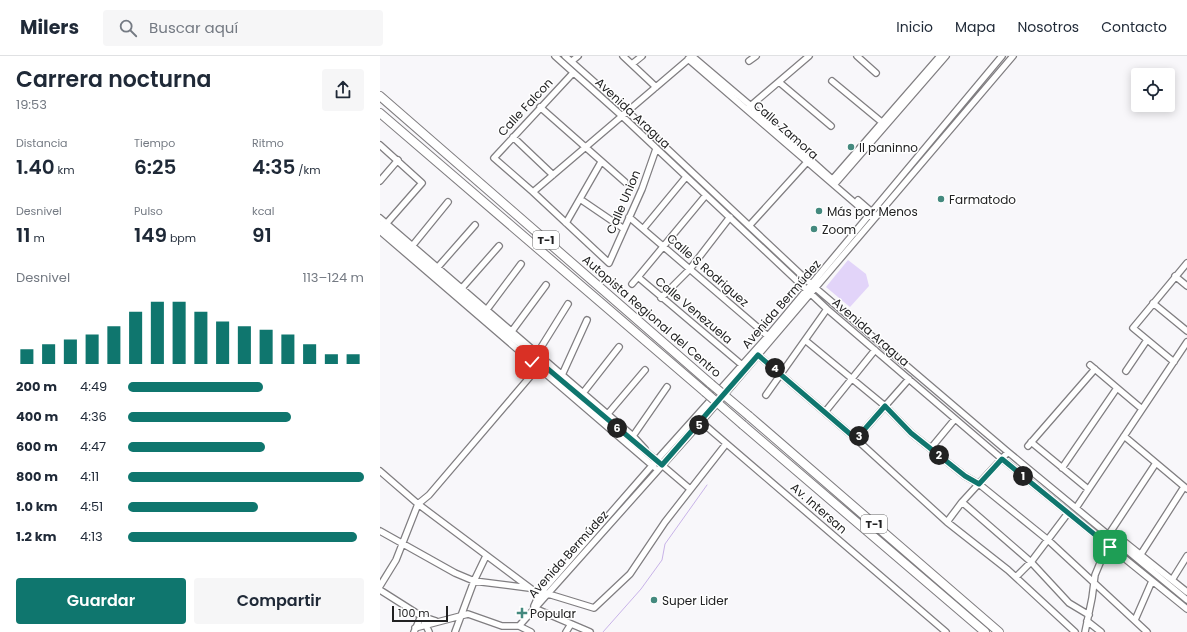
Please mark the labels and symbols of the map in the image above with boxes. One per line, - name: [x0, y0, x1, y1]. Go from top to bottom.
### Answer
- street label: Calle Falcon: [494, 74, 556, 140]
- street label: Avenida Aragua: [592, 74, 674, 152]
- street label: Calle Zamora: [750, 97, 822, 163]
- place label: Il paninno: [859, 139, 918, 156]
- marker: Il paninno: [846, 142, 856, 152]
- street label: Calle Union: [602, 167, 644, 237]
- place label: Farmatodo: [949, 191, 1016, 208]
- marker: Farmatodo: [936, 194, 946, 204]
- place label: Más por Menos: [827, 203, 918, 220]
- marker: Más por Menos: [814, 206, 824, 216]
- place label: Zoom: [822, 221, 856, 238]
- marker: Zoom: [809, 224, 819, 234]
- street label: Calle S Rodriguez: [663, 230, 753, 310]
- road number: T-1: [533, 231, 559, 249]
- street label: Autopista Regional del Centro: [579, 251, 725, 381]
- street label: Avenida Bermúdez: [738, 256, 824, 352]
- street label: Calle Venezuela: [652, 273, 736, 347]
- street label: Avenida Aragua: [829, 294, 913, 370]
- pin: [515, 345, 549, 379]
- pin: 4: [765, 358, 785, 378]
- pin: 5: [689, 415, 709, 435]
- pin: 6: [607, 418, 627, 438]
- pin: 3: [849, 426, 869, 446]
- pin: 2: [929, 445, 949, 465]
- pin: 1: [1013, 466, 1033, 486]
- street label: Av. Intersan: [787, 479, 851, 537]
- street label: Avenida Bermúdez: [524, 506, 612, 602]
- road number: T-1: [861, 515, 887, 533]
- pin: [1093, 530, 1127, 564]
- place label: Super Lider: [662, 592, 729, 609]
- marker: Super Lider: [649, 595, 659, 605]
- scale bar: [392, 604, 448, 623]
- place label: Popular: [530, 605, 576, 622]
- marker: Popular: [517, 608, 527, 618]

